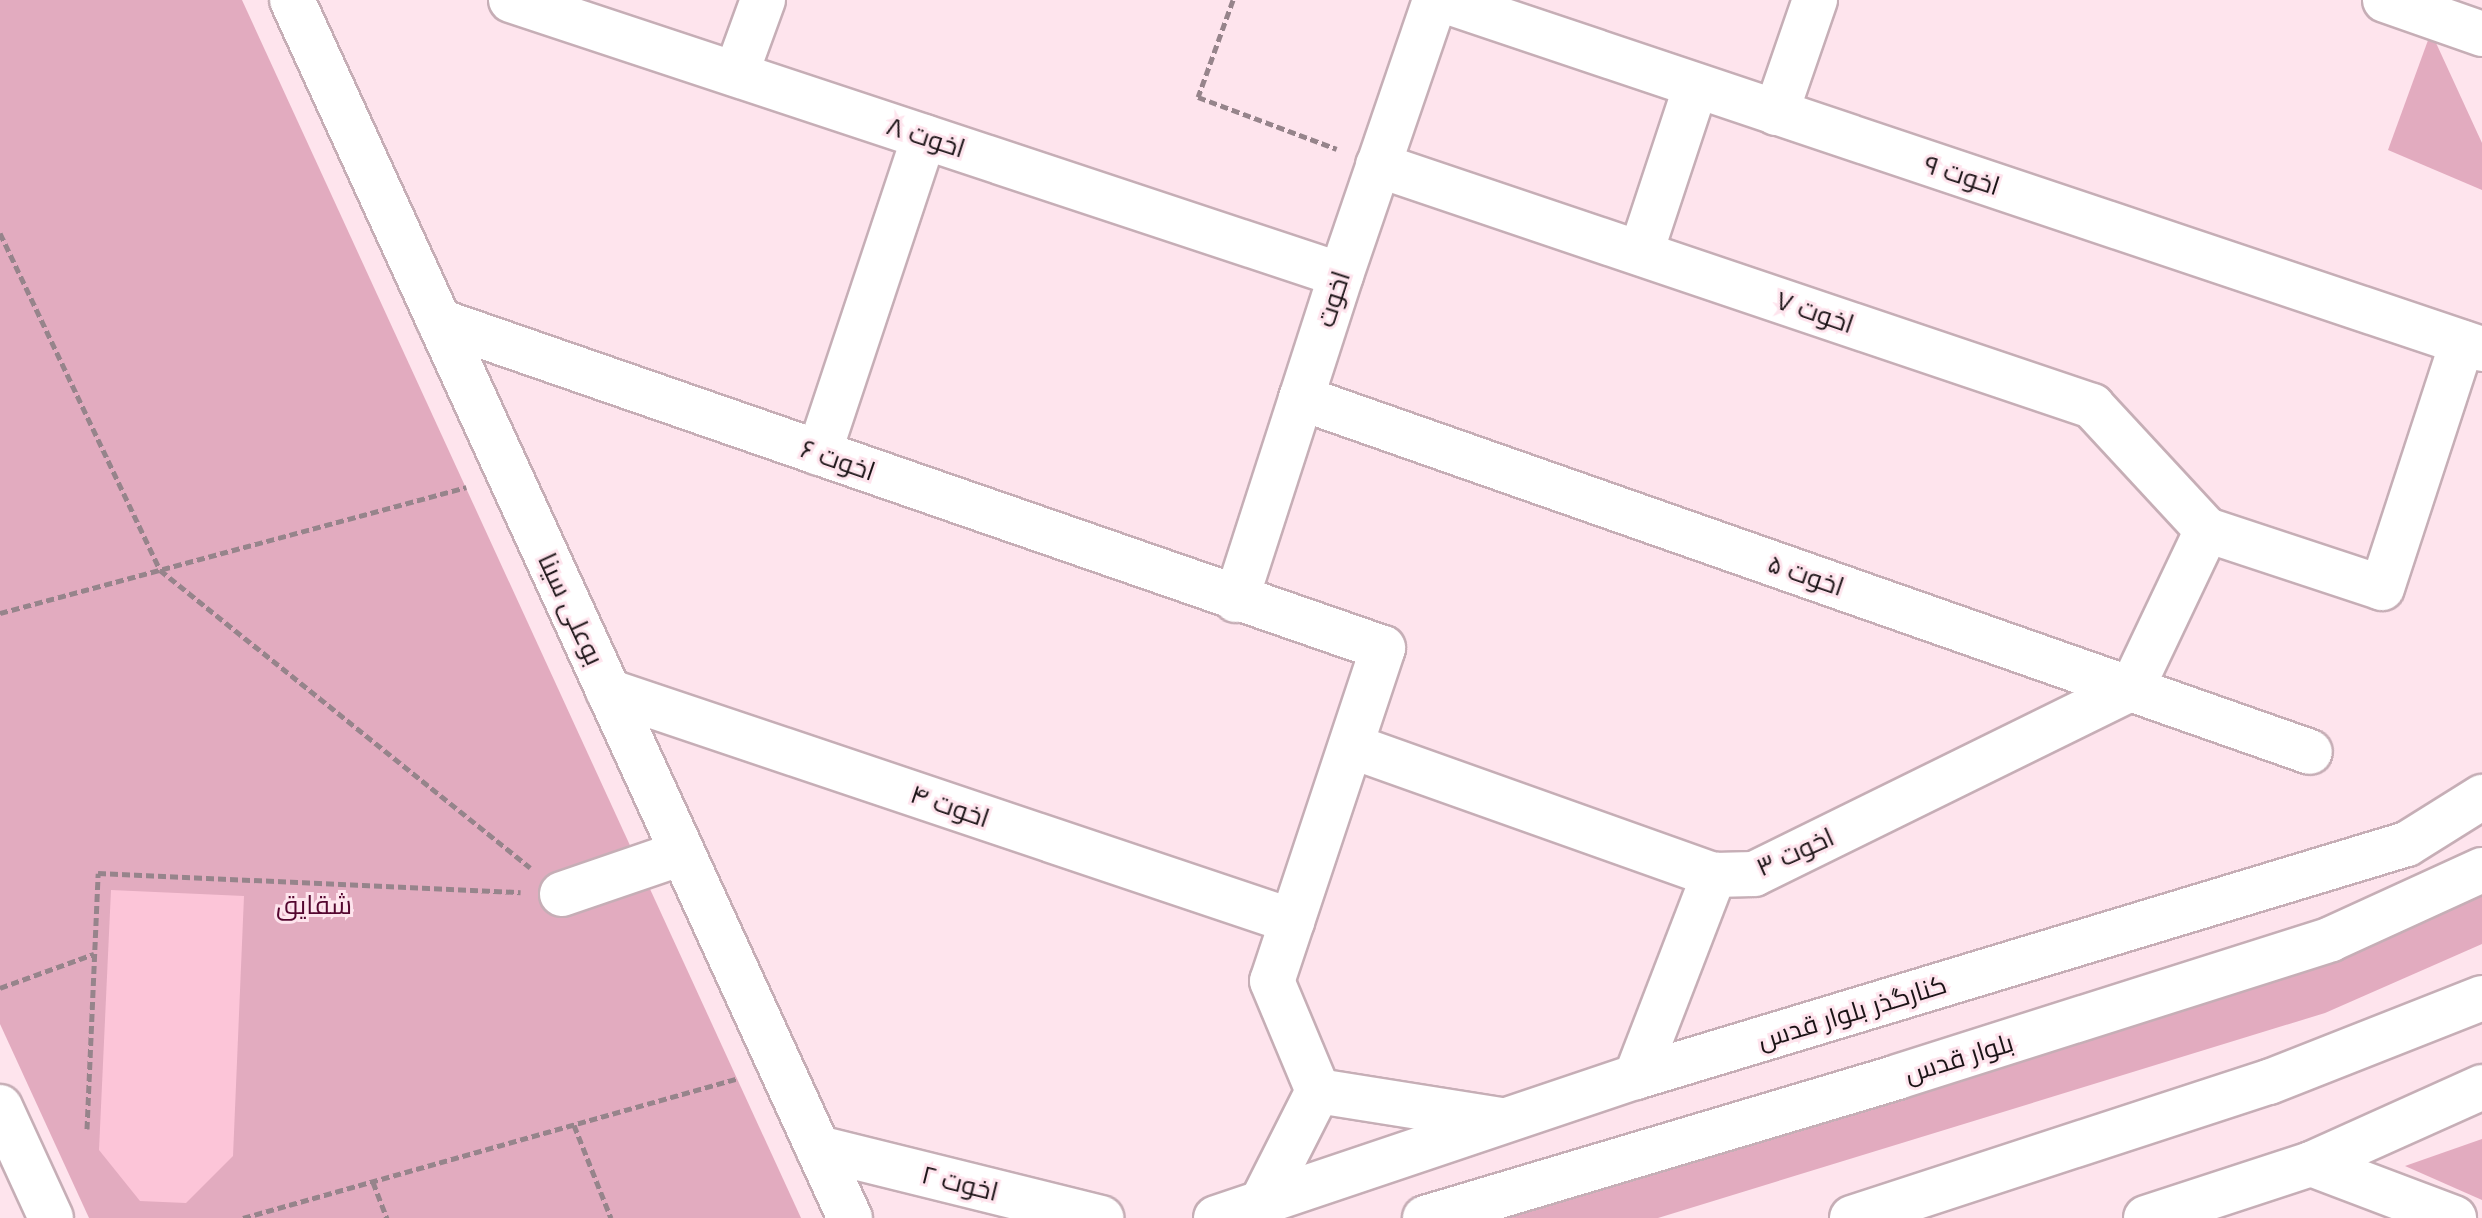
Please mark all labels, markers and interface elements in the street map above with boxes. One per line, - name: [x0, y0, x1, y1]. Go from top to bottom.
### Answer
- street label: اخوت ۸: [883, 110, 969, 164]
- street label: اخوت ۹: [1920, 148, 2004, 202]
- street label: اخوت: [1309, 267, 1357, 331]
- street label: اخوت ۷: [1772, 284, 1858, 340]
- street label: اخوت ۶: [797, 433, 879, 487]
- street label: بوعلی سینا: [532, 548, 610, 670]
- street label: اخوت ۵: [1764, 548, 1848, 602]
- street label: اخوت ۴: [906, 778, 994, 834]
- street label: اخوت ۳: [1751, 821, 1839, 883]
- park label: شقایق: [276, 889, 352, 921]
- street label: کنارگذر بلوار قدس: [1754, 968, 1950, 1056]
- street label: بلوار قدس: [1901, 1027, 2017, 1089]
- street label: اخوت ۲: [918, 1158, 1002, 1208]

